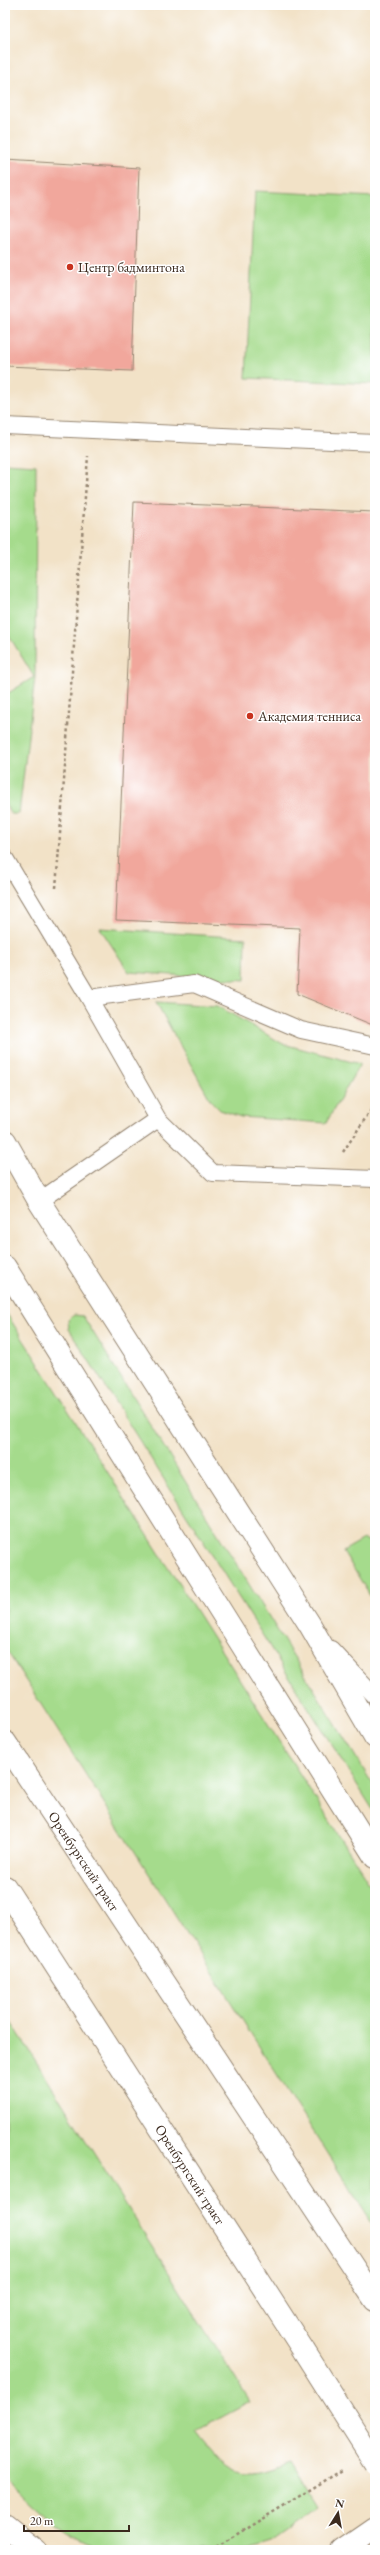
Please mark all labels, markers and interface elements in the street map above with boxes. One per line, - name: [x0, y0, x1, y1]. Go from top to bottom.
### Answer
- place label: Центр бадминтона: [78, 258, 185, 276]
- marker: Центр бадминтона: [65, 262, 75, 272]
- place label: Академия тенниса: [257, 707, 361, 725]
- marker: Академия тенниса: [245, 711, 255, 721]
- street label: Оренбургский тракт: [44, 1808, 124, 1915]
- street label: Оренбургский тракт: [151, 2121, 229, 2228]
- north arrow: [318, 2493, 358, 2533]
- text: N: [334, 2495, 346, 2511]
- scale bar: [24, 2507, 129, 2533]
- text: 20 m: [30, 2513, 54, 2529]

